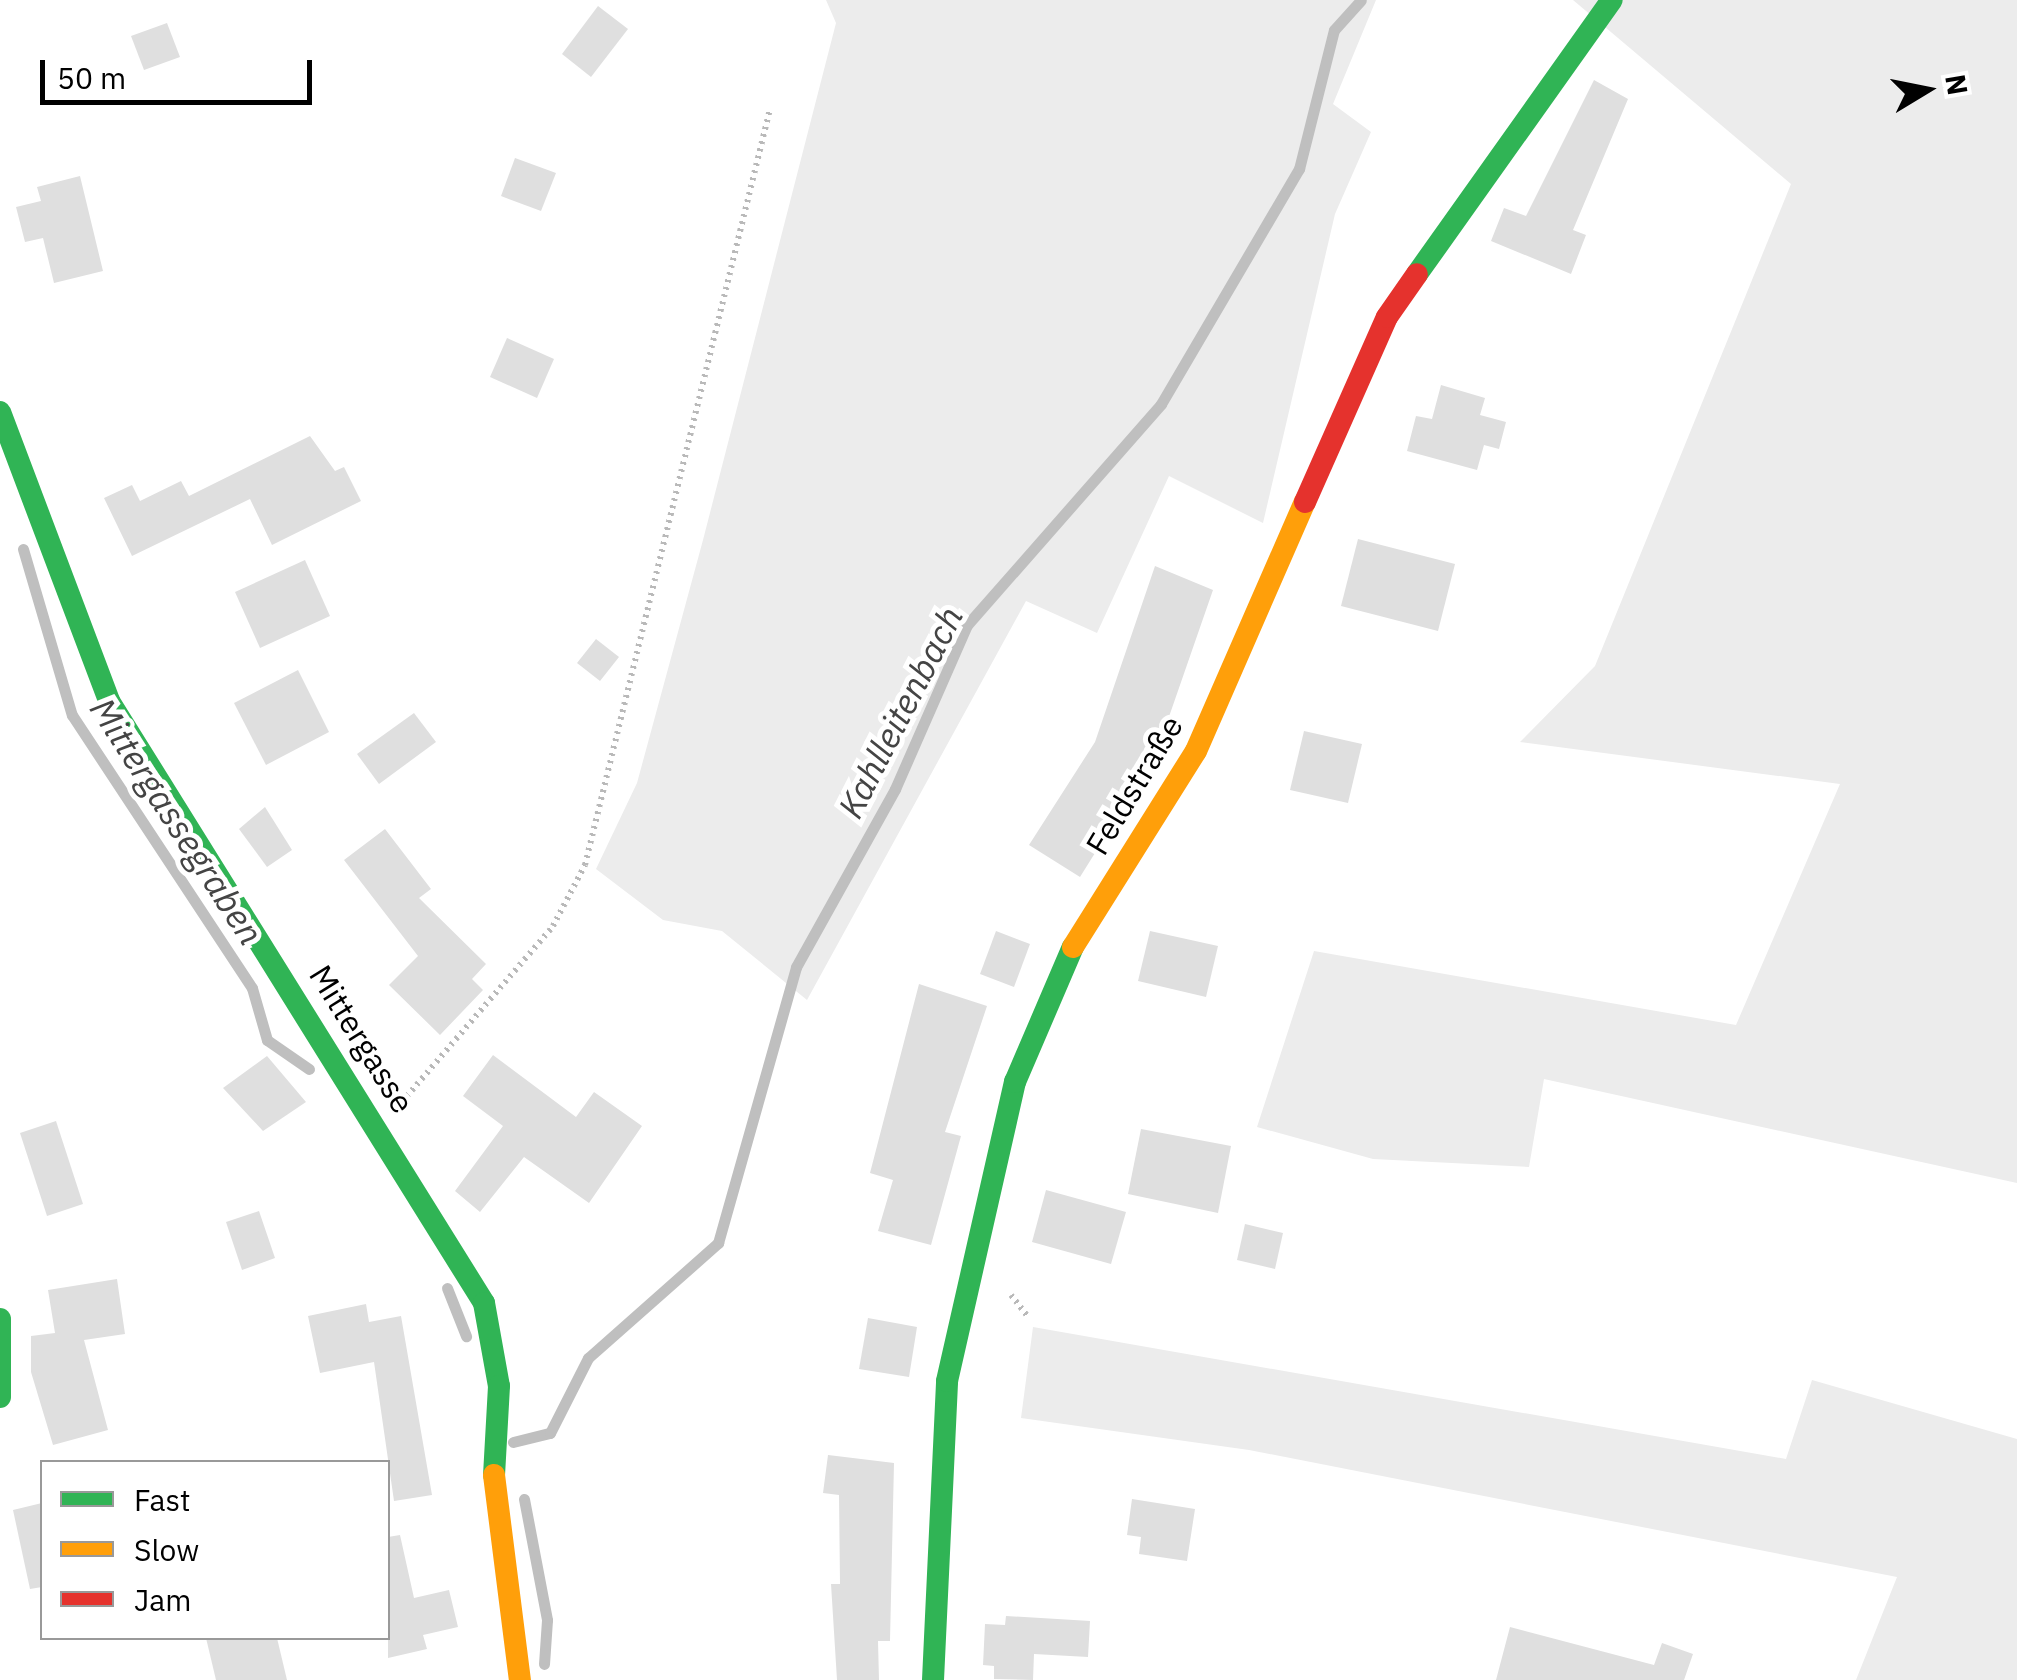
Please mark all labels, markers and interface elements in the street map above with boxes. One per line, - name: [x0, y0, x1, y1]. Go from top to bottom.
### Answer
- scale bar: [45, 40, 318, 102]
- north arrow: [1877, 40, 1977, 140]
- text: 50 m: [57, 58, 126, 97]
- text: N: [1937, 72, 1977, 98]
- water label: Kahlleitenbach: [829, 599, 971, 825]
- water label: Mittergassegraben: [82, 690, 272, 952]
- street label: Feldstraße: [1078, 709, 1190, 861]
- street label: Mittergasse: [301, 958, 423, 1120]
- legend: [40, 1460, 390, 1640]
- text: Fast: [134, 1480, 191, 1519]
- text: Slow: [134, 1530, 199, 1569]
- text: Jam: [134, 1580, 192, 1619]

